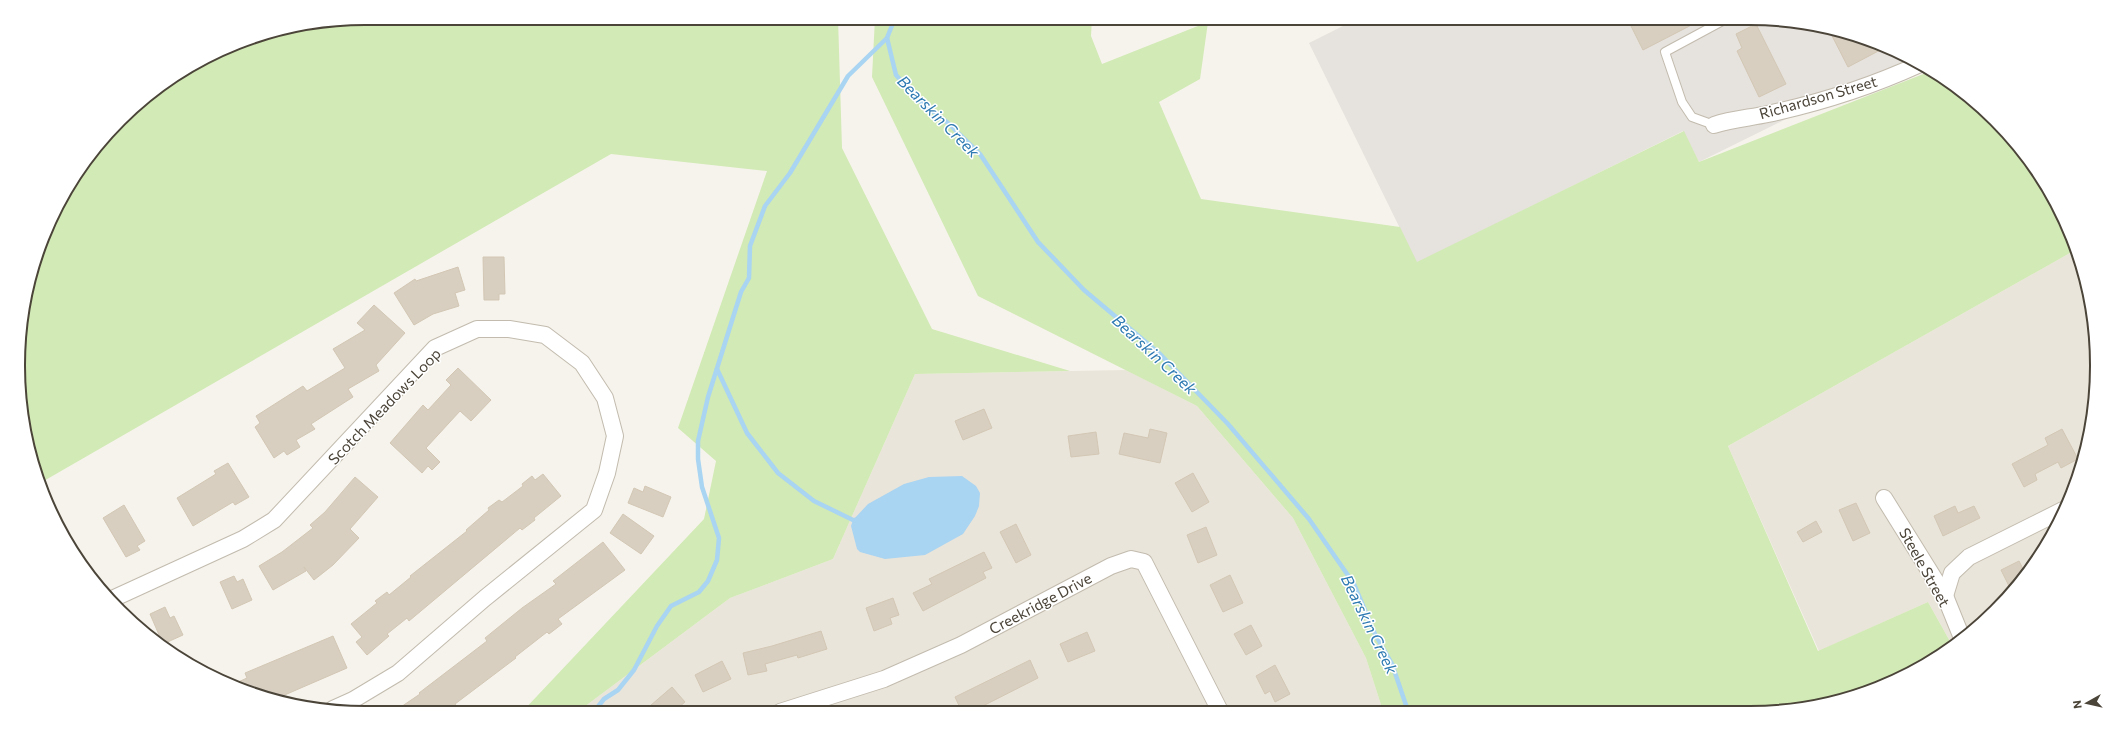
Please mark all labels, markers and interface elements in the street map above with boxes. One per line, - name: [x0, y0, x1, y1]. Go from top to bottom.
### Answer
- water label: Bearskin Creek: [894, 71, 984, 161]
- street label: Richardson Street: [1757, 72, 1879, 122]
- water label: Bearskin Creek: [1109, 310, 1201, 398]
- street label: Scotch Meadows Loop: [324, 344, 444, 468]
- street label: Steele Street: [1896, 524, 1954, 610]
- street label: Creekridge Drive: [986, 568, 1094, 638]
- water label: Bearskin Creek: [1338, 571, 1402, 677]
- north arrow: [2067, 683, 2107, 723]
- text: N: [2070, 699, 2084, 709]

